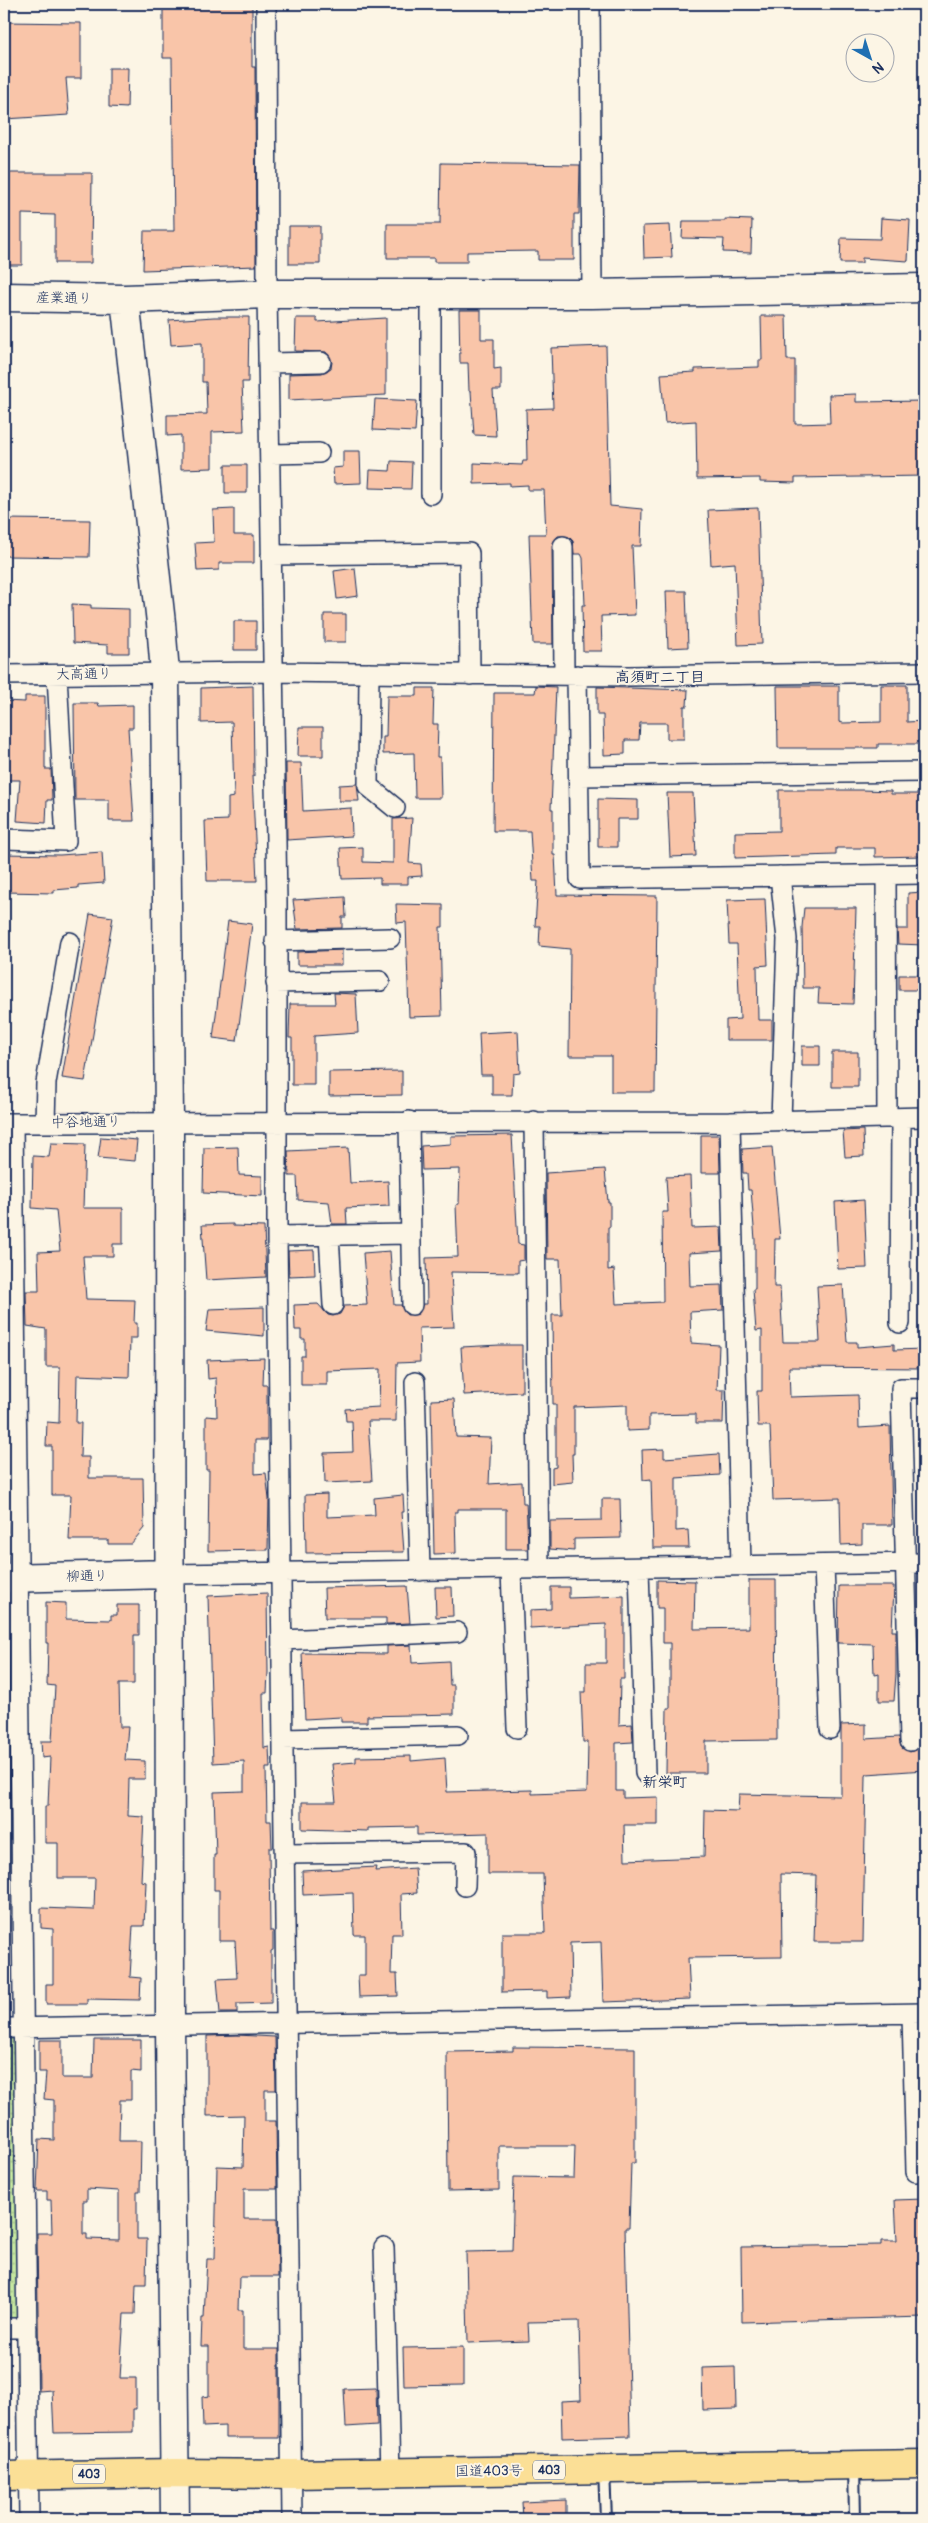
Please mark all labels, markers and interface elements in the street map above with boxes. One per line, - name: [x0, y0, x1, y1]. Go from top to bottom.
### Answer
- north arrow: [846, 32, 896, 82]
- text: N: [869, 58, 887, 77]
- street label: 産業通り: [36, 289, 92, 307]
- street label: 大高通り: [56, 665, 112, 683]
- district label: 高須町二丁目: [615, 668, 705, 687]
- street label: 中谷地通り: [51, 1113, 121, 1131]
- street label: 柳通り: [66, 1567, 108, 1585]
- district label: 新栄町: [642, 1773, 688, 1792]
- road number: 403: [533, 2460, 565, 2480]
- street label: 国道403号: [455, 2462, 523, 2480]
- road number: 403: [73, 2464, 105, 2484]

